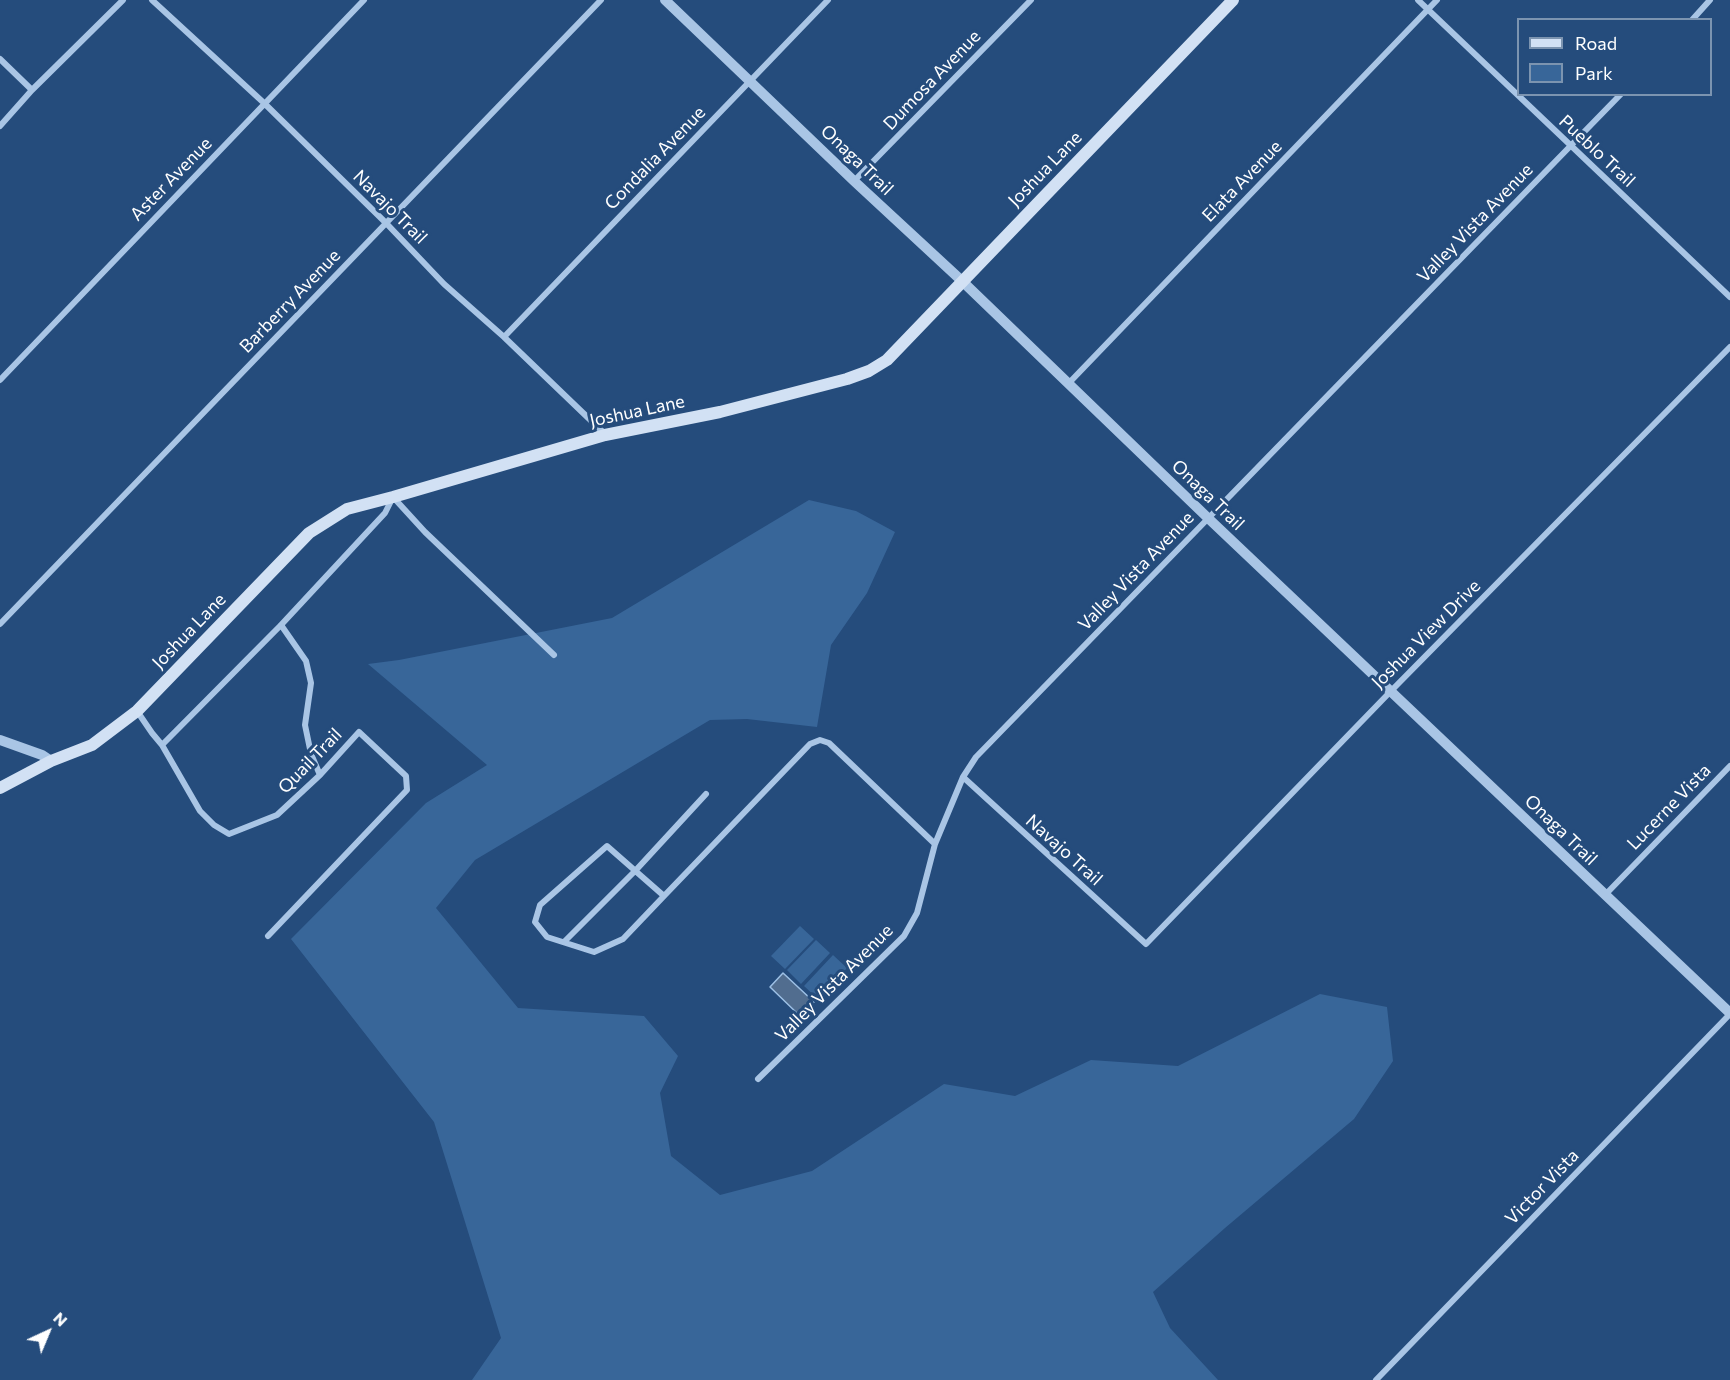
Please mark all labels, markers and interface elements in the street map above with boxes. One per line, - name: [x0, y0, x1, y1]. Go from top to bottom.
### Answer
- legend: [1517, 18, 1712, 96]
- street label: Dumosa Avenue: [879, 26, 985, 134]
- text: Road: [1575, 32, 1617, 54]
- text: Park: [1575, 62, 1613, 84]
- street label: Condalia Avenue: [600, 102, 710, 214]
- street label: Pueblo Trail: [1555, 110, 1639, 192]
- street label: Onaga Trail: [816, 120, 898, 200]
- street label: Joshua Lane: [1004, 127, 1086, 211]
- street label: Aster Avenue: [126, 133, 216, 225]
- street label: Elata Avenue: [1198, 136, 1286, 226]
- street label: Valley Vista Avenue: [1413, 159, 1537, 287]
- street label: Navajo Trail: [349, 166, 431, 248]
- street label: Barberry Avenue: [235, 245, 345, 357]
- street label: Joshua Lane: [587, 390, 687, 432]
- street label: Onaga Trail: [1167, 455, 1249, 535]
- street label: Valley Vista Avenue: [1074, 507, 1198, 635]
- street label: Joshua View Drive: [1367, 575, 1485, 693]
- street label: Joshua Lane: [148, 589, 230, 673]
- street label: Quail Trail: [274, 724, 346, 798]
- street label: Lucerne Vista: [1623, 760, 1715, 854]
- street label: Onaga Trail: [1520, 790, 1602, 870]
- street label: Navajo Trail: [1021, 810, 1107, 890]
- street label: Valley Vista Avenue: [771, 920, 897, 1046]
- street label: Victor Vista: [1501, 1145, 1583, 1229]
- north arrow: [18, 1302, 78, 1362]
- text: N: [50, 1308, 72, 1330]

